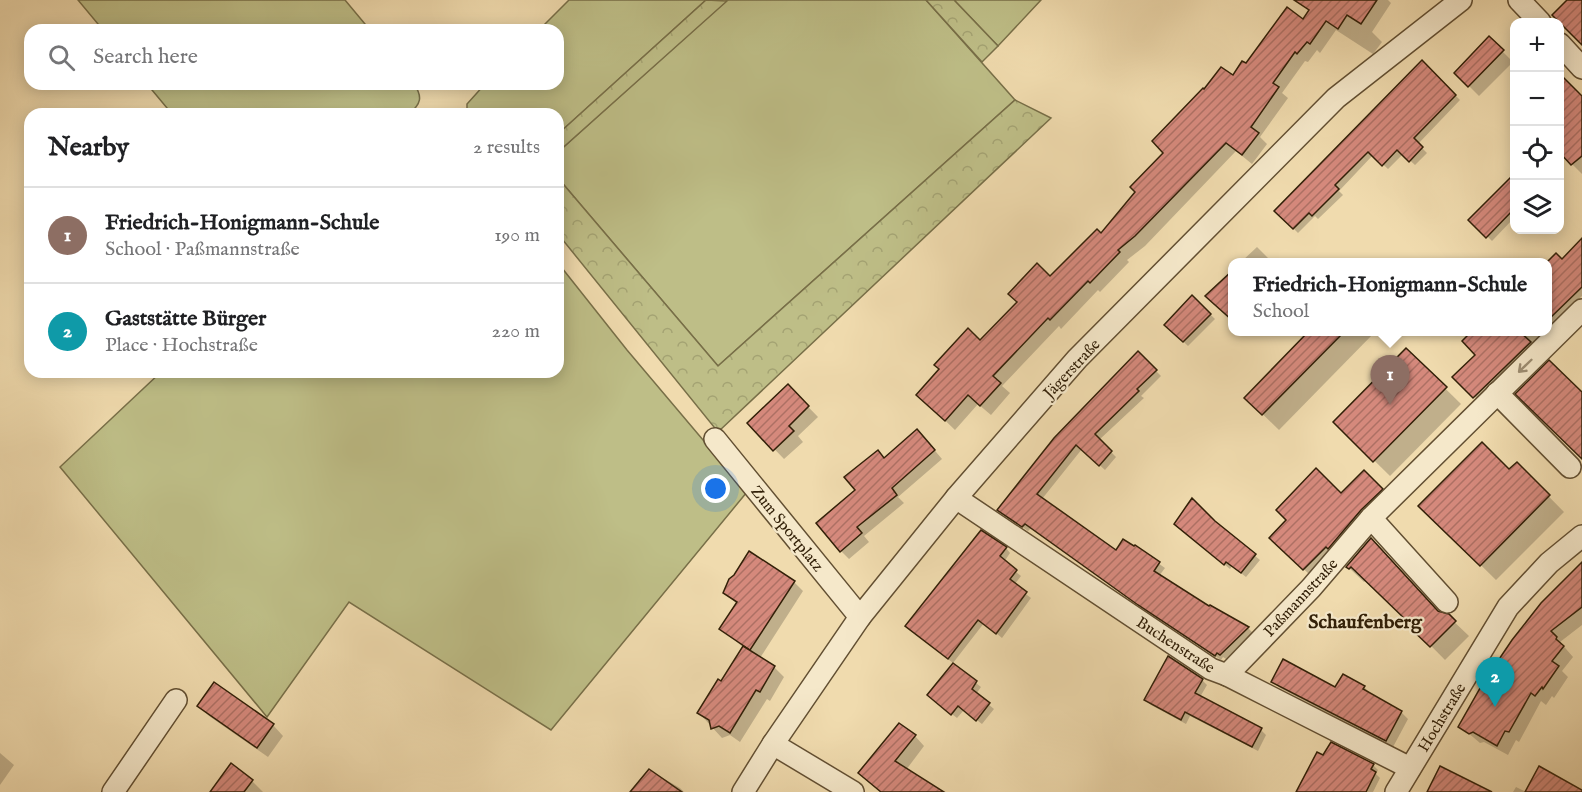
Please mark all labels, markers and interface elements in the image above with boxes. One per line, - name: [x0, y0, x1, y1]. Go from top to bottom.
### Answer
- map controls: [1510, 18, 1564, 234]
- button: +: [1510, 18, 1564, 72]
- search box: [24, 24, 564, 90]
- icon: search: [45, 41, 78, 74]
- text: Search here: [93, 43, 198, 71]
- button: −: [1510, 72, 1564, 126]
- button: locate: [1510, 126, 1564, 180]
- text: Nearby: [48, 131, 129, 164]
- text: 2 results: [473, 135, 540, 160]
- button: layers: [1510, 180, 1564, 234]
- text: Friedrich-Honigmann-Schule: [105, 209, 379, 237]
- text: 1: [64, 223, 71, 248]
- text: 190 m: [494, 223, 540, 248]
- text: School · Paßmannstraße: [105, 237, 300, 262]
- popup: [1228, 258, 1552, 336]
- text: Friedrich-Honigmann-Schule: [1253, 271, 1527, 299]
- text: School: [1253, 299, 1309, 324]
- text: Gaststätte Bürger: [105, 305, 266, 333]
- text: 2: [63, 319, 72, 344]
- text: 220 m: [492, 319, 540, 344]
- text: Place · Hochstraße: [105, 333, 258, 358]
- street label: Jägerstraße: [1038, 335, 1105, 405]
- pin: 1: [1370, 356, 1410, 405]
- one-way arrow: [1518, 358, 1533, 373]
- your location: [701, 474, 730, 503]
- street label: Zum Sportplatz: [746, 482, 827, 576]
- street label: Paßmannstraße: [1260, 555, 1343, 642]
- district label: Schaufenberg: [1308, 610, 1423, 635]
- street label: Buchenstraße: [1132, 613, 1218, 678]
- pin: 2: [1476, 658, 1514, 707]
- street label: Hochstraße: [1414, 680, 1471, 756]

